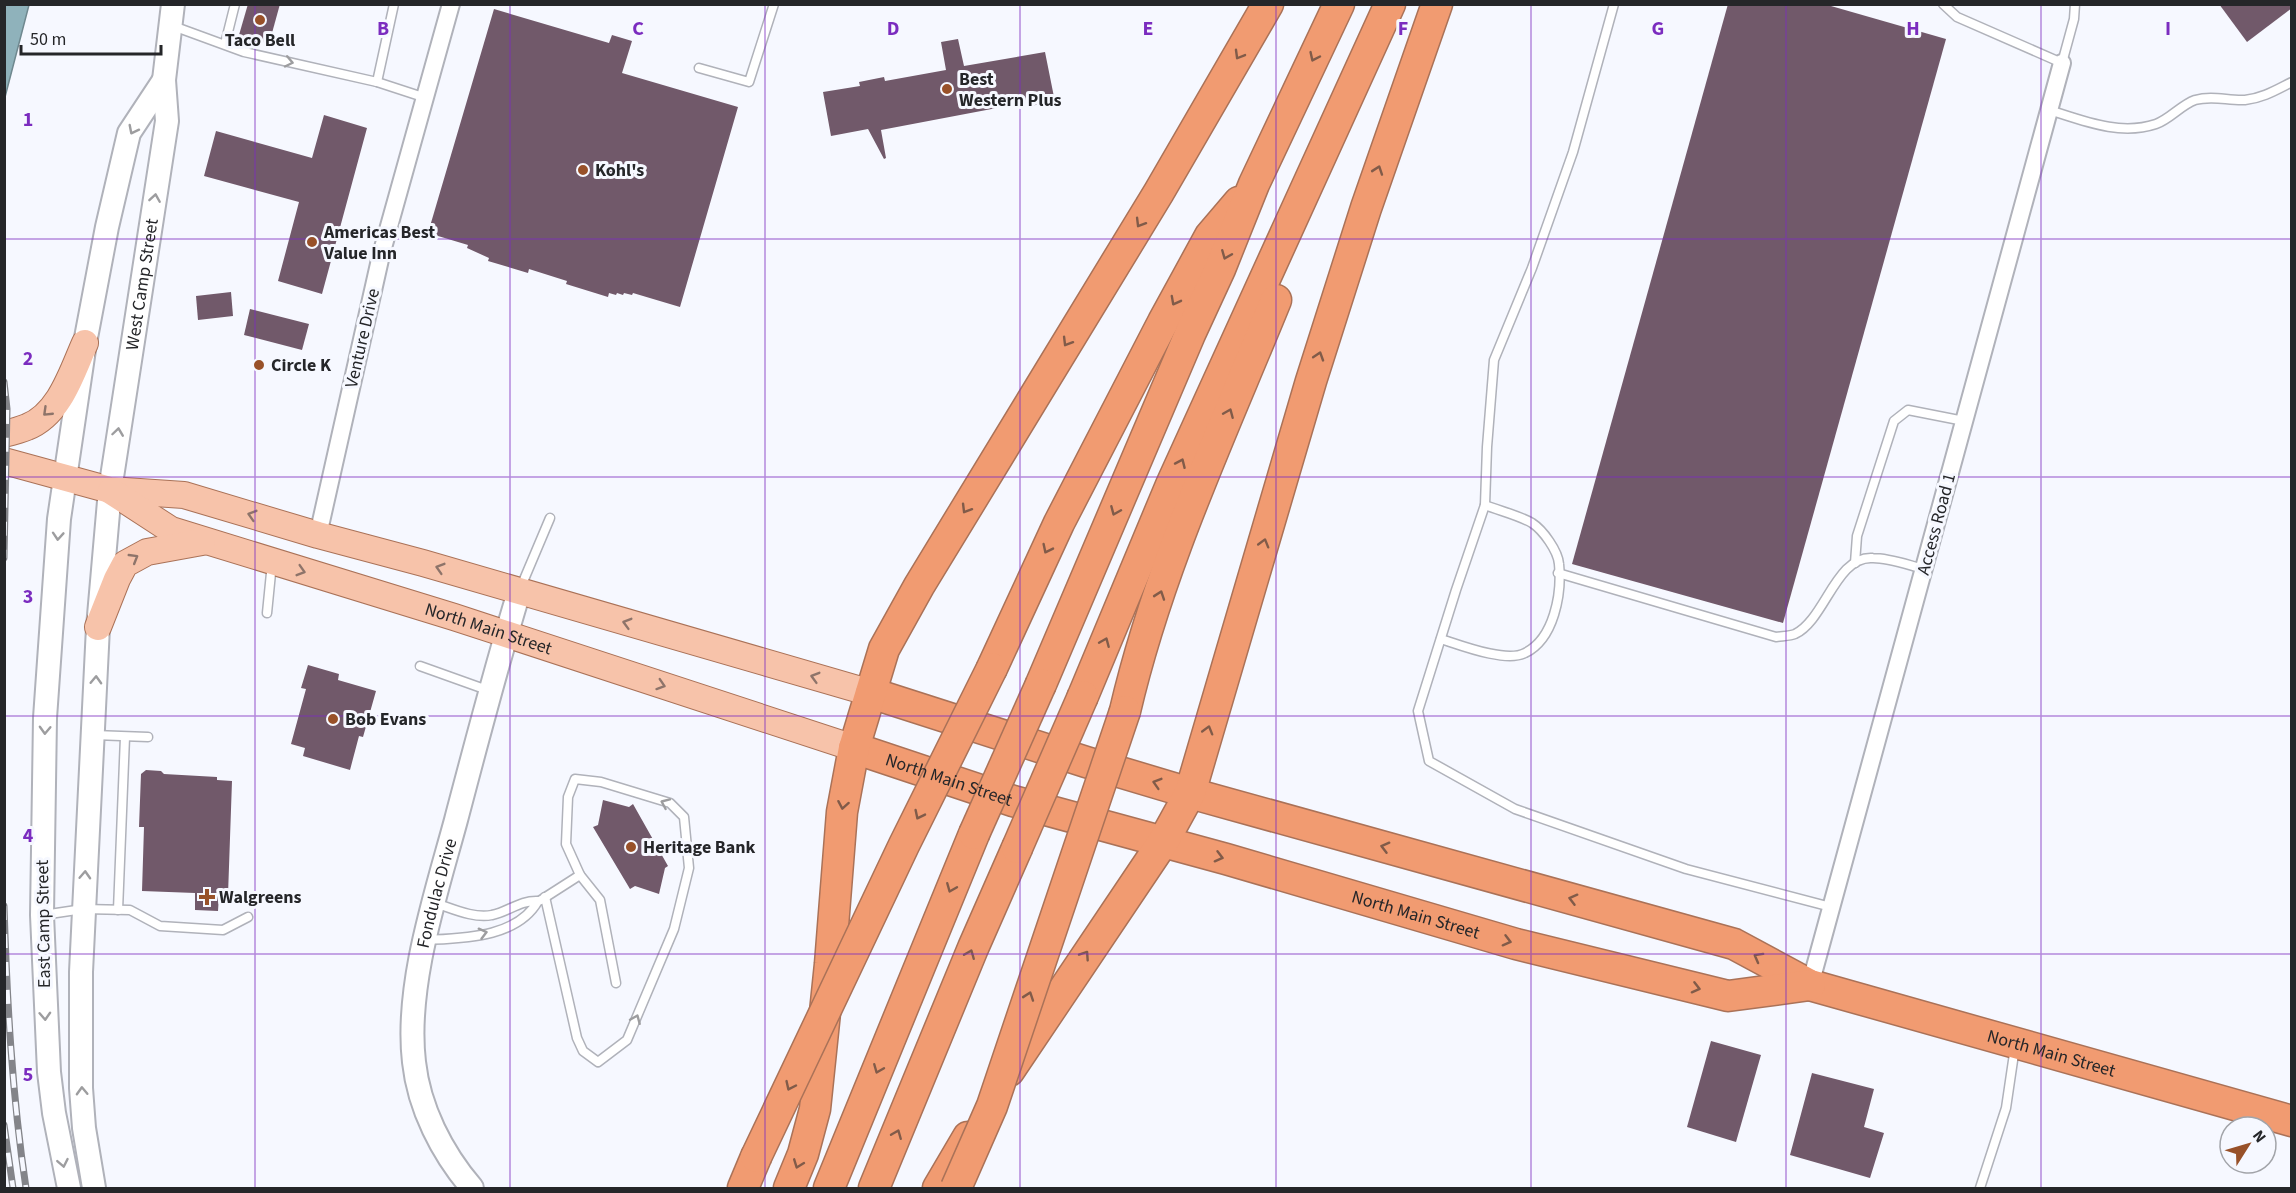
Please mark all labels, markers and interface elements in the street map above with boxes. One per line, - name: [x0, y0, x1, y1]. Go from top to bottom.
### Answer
- marker: Taco Bell: [253, 13, 267, 27]
- text: B: [377, 15, 389, 43]
- text: C: [632, 15, 644, 43]
- text: D: [887, 15, 899, 43]
- text: E: [1143, 15, 1153, 43]
- text: F: [1398, 15, 1408, 43]
- text: G: [1652, 15, 1664, 43]
- text: H: [1906, 15, 1920, 43]
- text: I: [2165, 15, 2171, 43]
- scale bar: [21, 18, 160, 56]
- text: 50 m: [30, 27, 66, 52]
- place label: Taco Bell: [225, 28, 295, 53]
- one-way arrow: [1235, 49, 1246, 60]
- one-way arrow: [1309, 51, 1321, 62]
- one-way arrow: [283, 55, 293, 68]
- place label: Best Western Plus: [959, 67, 1062, 113]
- marker: Best Western Plus: [940, 82, 954, 96]
- text: 1: [23, 106, 33, 134]
- one-way arrow: [128, 124, 140, 135]
- place label: Kohl's: [595, 158, 644, 183]
- marker: Kohl's: [576, 163, 590, 177]
- one-way arrow: [1371, 165, 1384, 176]
- one-way arrow: [148, 193, 160, 203]
- street label: West Camp Street: [120, 217, 165, 352]
- one-way arrow: [1135, 217, 1147, 227]
- place label: Americas Best Value Inn: [323, 220, 435, 266]
- marker: Americas Best Value Inn: [305, 235, 319, 249]
- one-way arrow: [1221, 249, 1233, 260]
- street label: Venture Drive: [339, 286, 386, 390]
- one-way arrow: [1170, 295, 1182, 306]
- one-way arrow: [1063, 336, 1075, 346]
- text: 2: [23, 345, 33, 373]
- one-way arrow: [1312, 351, 1324, 362]
- place label: Circle K: [271, 353, 332, 378]
- marker: Circle K: [252, 358, 266, 372]
- one-way arrow: [44, 405, 54, 416]
- one-way arrow: [1222, 408, 1234, 419]
- one-way arrow: [112, 428, 124, 437]
- one-way arrow: [1174, 458, 1186, 469]
- street label: Access Road 1: [1911, 471, 1962, 578]
- one-way arrow: [962, 503, 974, 513]
- one-way arrow: [1110, 504, 1122, 515]
- one-way arrow: [247, 510, 258, 522]
- one-way arrow: [51, 531, 64, 540]
- one-way arrow: [1257, 538, 1269, 549]
- one-way arrow: [1042, 543, 1054, 554]
- one-way arrow: [128, 554, 138, 566]
- one-way arrow: [435, 563, 446, 575]
- one-way arrow: [295, 564, 306, 576]
- text: 3: [23, 583, 33, 611]
- one-way arrow: [1152, 590, 1165, 601]
- street label: North Main Street: [422, 597, 555, 661]
- one-way arrow: [622, 618, 633, 630]
- one-way arrow: [1098, 638, 1110, 649]
- one-way arrow: [810, 672, 820, 684]
- one-way arrow: [89, 676, 102, 685]
- one-way arrow: [655, 678, 666, 691]
- place label: Bob Evans: [345, 707, 426, 732]
- marker: Bob Evans: [326, 712, 340, 726]
- one-way arrow: [1201, 725, 1214, 735]
- one-way arrow: [38, 726, 51, 735]
- street label: North Main Street: [882, 747, 1015, 813]
- one-way arrow: [1152, 778, 1163, 790]
- one-way arrow: [660, 798, 671, 810]
- one-way arrow: [838, 800, 850, 810]
- one-way arrow: [915, 809, 927, 820]
- text: 4: [23, 822, 34, 850]
- street label: Fondulac Drive: [411, 835, 463, 951]
- place label: Heritage Bank: [643, 835, 755, 860]
- marker: Heritage Bank: [624, 840, 638, 854]
- one-way arrow: [1380, 842, 1391, 854]
- one-way arrow: [1213, 850, 1224, 862]
- street label: East Camp Street: [30, 860, 57, 988]
- one-way arrow: [79, 871, 92, 880]
- one-way arrow: [946, 882, 958, 893]
- street label: North Main Street: [1348, 884, 1483, 946]
- place label: Walgreens: [219, 885, 302, 910]
- marker: Walgreens: [200, 890, 214, 904]
- one-way arrow: [1568, 894, 1579, 906]
- one-way arrow: [478, 928, 488, 941]
- one-way arrow: [1502, 934, 1512, 947]
- one-way arrow: [963, 949, 975, 960]
- one-way arrow: [1078, 951, 1089, 962]
- one-way arrow: [1754, 953, 1765, 964]
- one-way arrow: [1691, 981, 1701, 994]
- one-way arrow: [1021, 991, 1034, 1002]
- one-way arrow: [39, 1011, 52, 1020]
- one-way arrow: [628, 1015, 640, 1026]
- street label: North Main Street: [1984, 1024, 2118, 1084]
- text: 5: [23, 1061, 33, 1089]
- one-way arrow: [873, 1063, 885, 1074]
- one-way arrow: [785, 1079, 797, 1090]
- one-way arrow: [75, 1087, 88, 1096]
- north arrow: [2218, 1115, 2278, 1175]
- text: N: [2247, 1126, 2271, 1147]
- one-way arrow: [890, 1130, 902, 1141]
- one-way arrow: [56, 1158, 69, 1168]
- one-way arrow: [793, 1158, 806, 1169]

